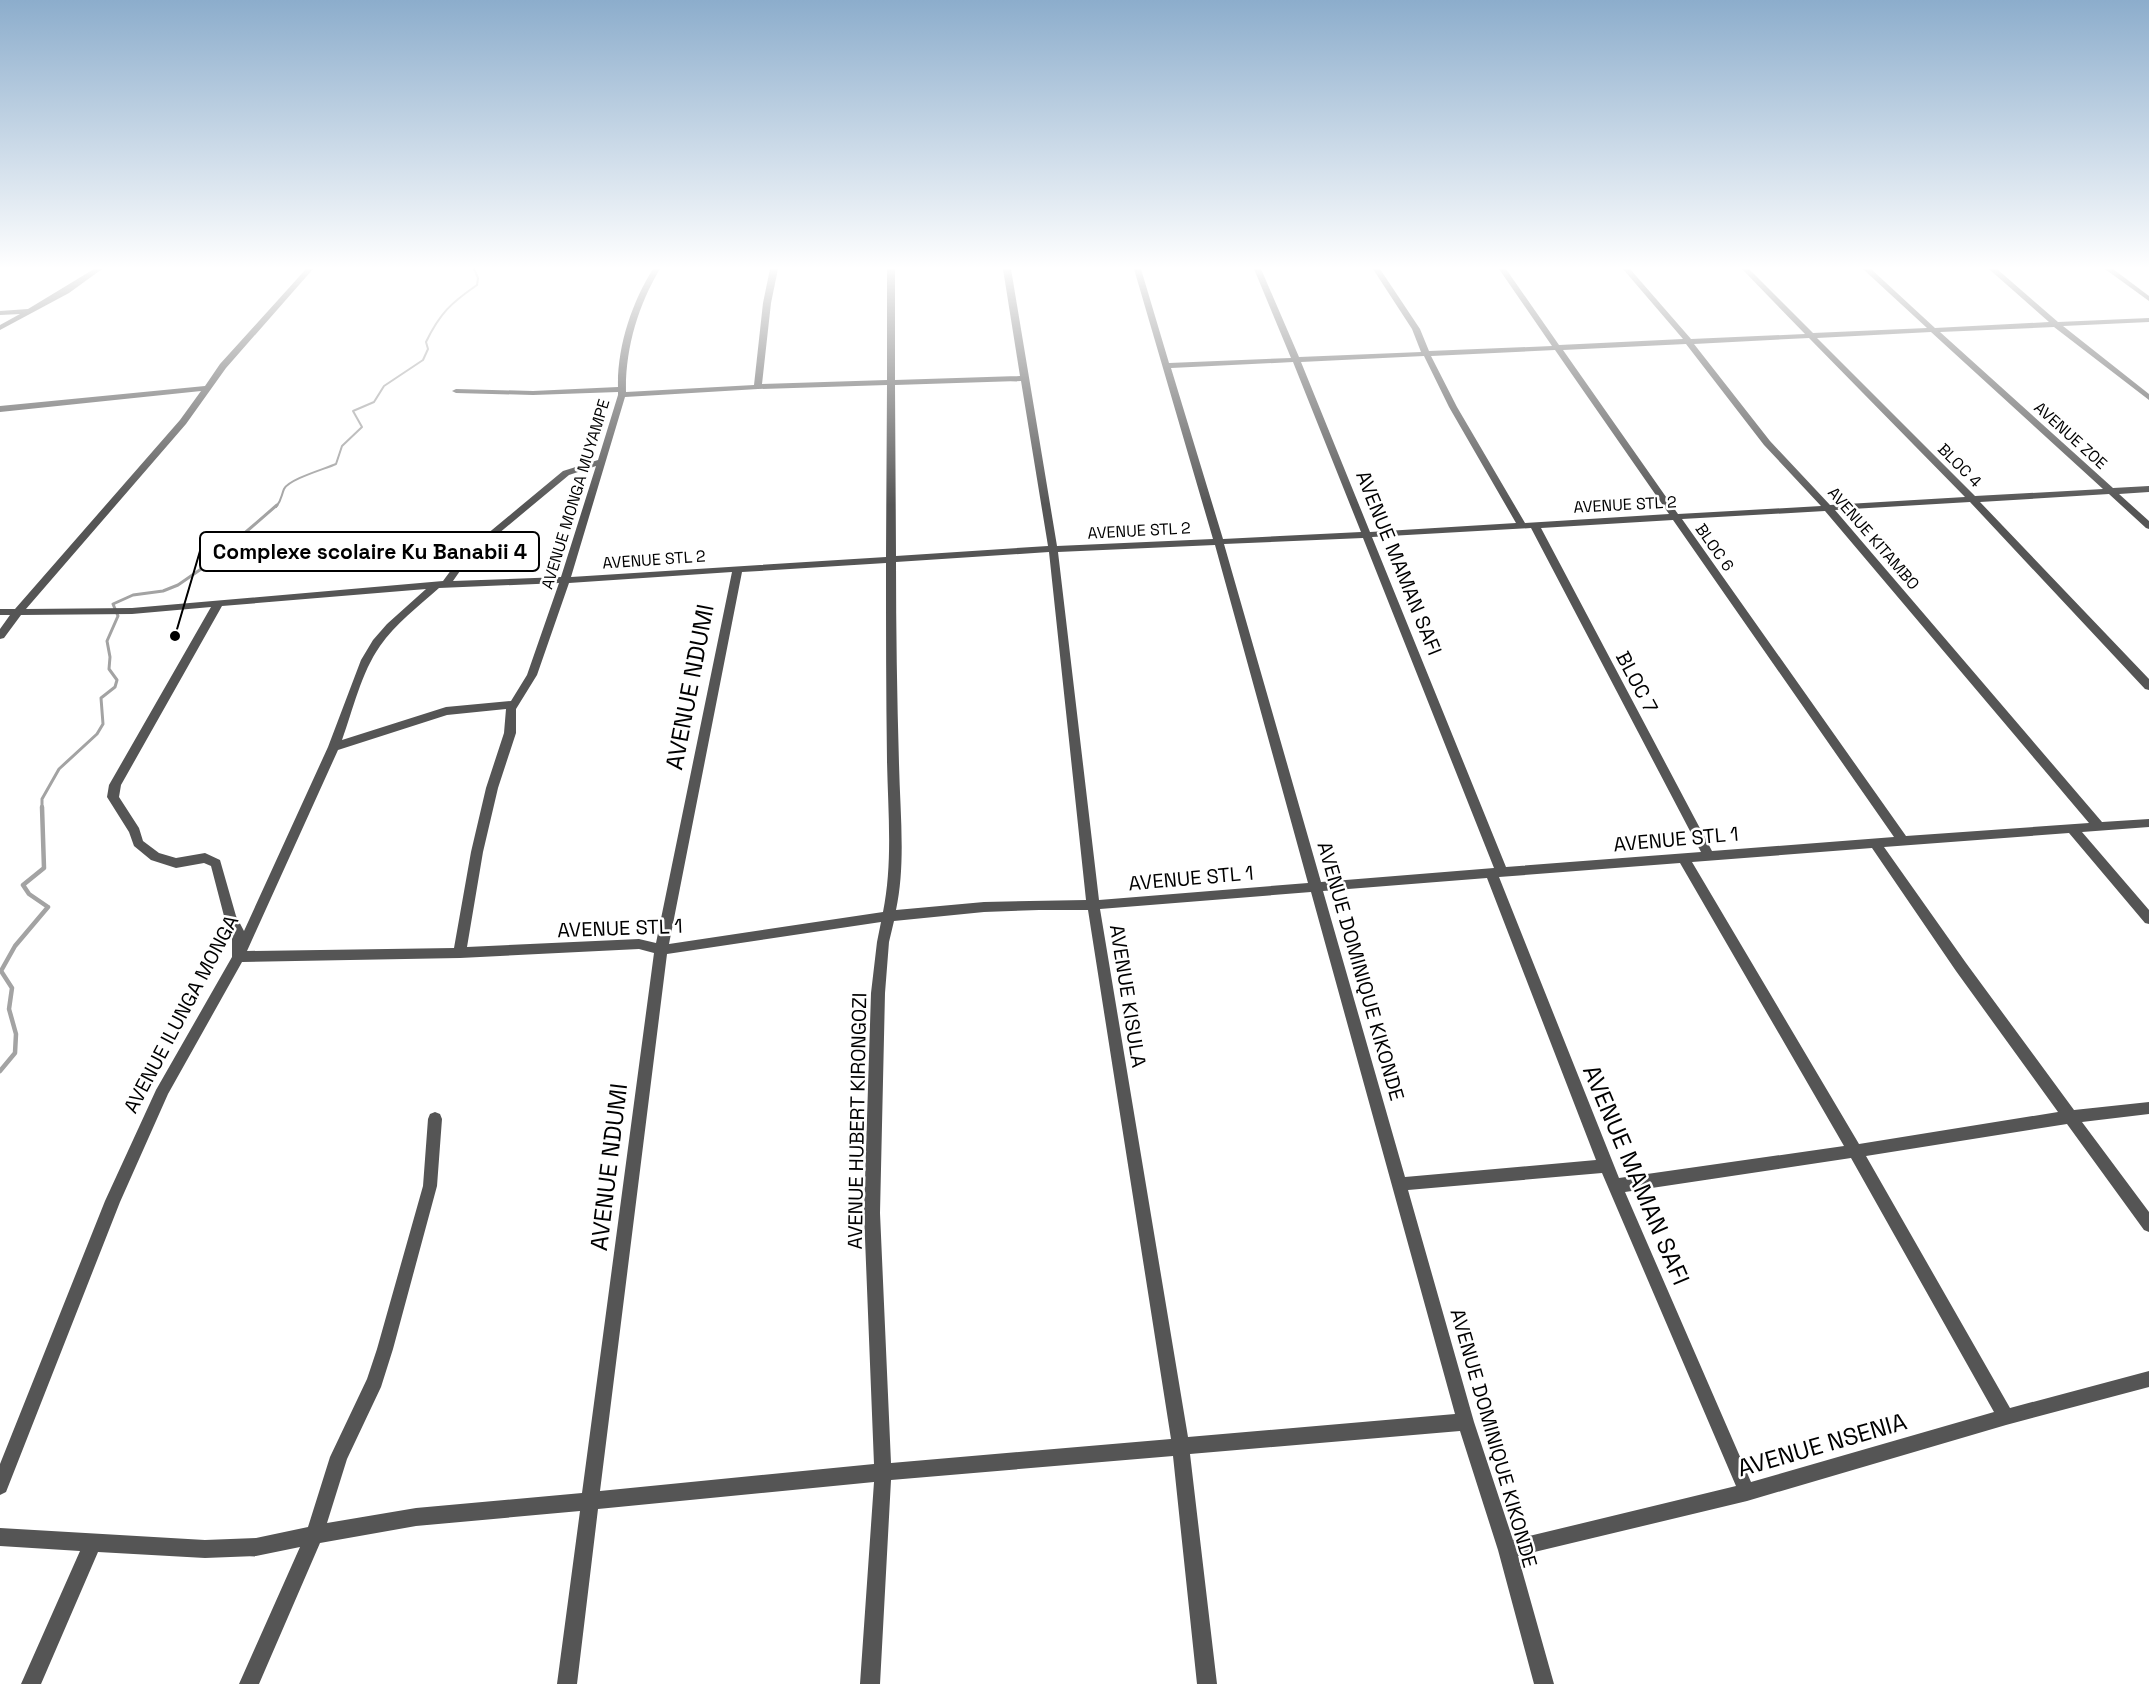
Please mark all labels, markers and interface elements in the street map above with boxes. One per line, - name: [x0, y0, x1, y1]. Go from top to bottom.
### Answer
- street label: AVENUE MONGA MUYAMPE: [537, 396, 614, 592]
- street label: AVENUE ZOE: [2030, 397, 2112, 474]
- street label: BLOC 4: [1933, 439, 1986, 492]
- street label: AVENUE MAMAN SAFI: [1350, 467, 1448, 659]
- street label: AVENUE KITAMBO: [1823, 483, 1924, 594]
- street label: AVENUE STL 2: [1573, 491, 1677, 518]
- street label: AVENUE STL 2: [1087, 517, 1191, 544]
- street label: BLOC 6: [1691, 519, 1739, 575]
- callout: Complexe scolaire Ku Banabii 4: [200, 532, 539, 571]
- text: Complexe scolaire Ku Banabii 4: [213, 538, 527, 565]
- street label: AVENUE STL 2: [602, 545, 706, 574]
- street label: AVENUE NDUMI: [658, 601, 721, 772]
- street label: BLOC 7: [1610, 647, 1664, 717]
- street label: AVENUE STL 1: [1612, 821, 1740, 857]
- street label: AVENUE DOMINIQUE KIKONDE: [1312, 839, 1410, 1103]
- street label: AVENUE STL 1: [1127, 860, 1255, 896]
- street label: AVENUE ILUNGA MONGA: [118, 910, 244, 1118]
- street label: AVENUE STL 1: [557, 913, 683, 943]
- street label: AVENUE KISULA: [1104, 923, 1152, 1070]
- street label: AVENUE HUBERT KIRONGOZI: [842, 992, 872, 1250]
- street label: AVENUE MAMAN SAFI: [1576, 1060, 1697, 1290]
- street label: AVENUE NDUMI: [583, 1082, 634, 1252]
- street label: AVENUE DOMINIQUE KIKONDE: [1445, 1306, 1543, 1570]
- street label: AVENUE NSENIA: [1734, 1406, 1910, 1484]

